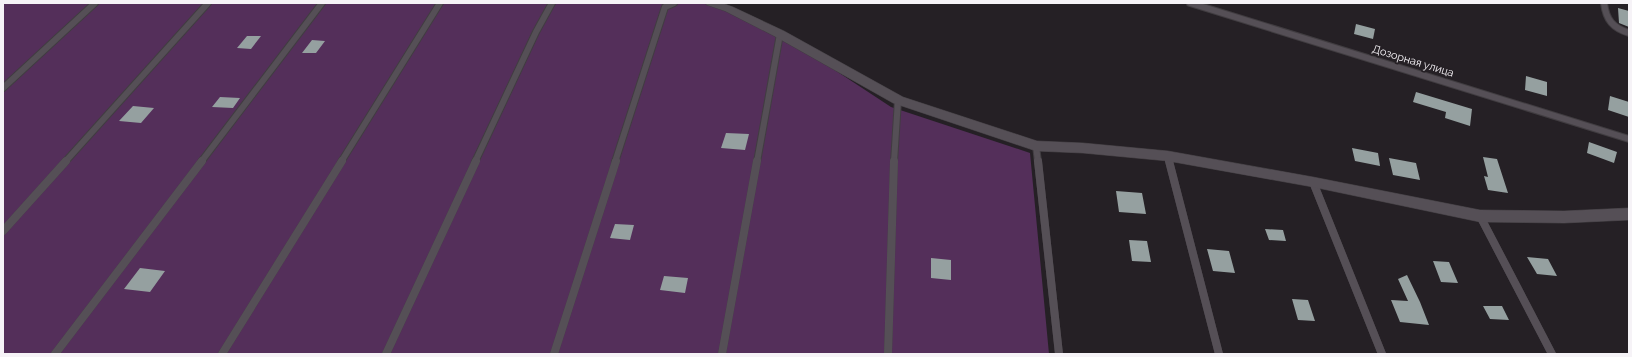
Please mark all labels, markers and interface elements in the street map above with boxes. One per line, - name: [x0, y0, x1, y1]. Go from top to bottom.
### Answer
- street label: Дозорная улица: [1371, 42, 1456, 80]

